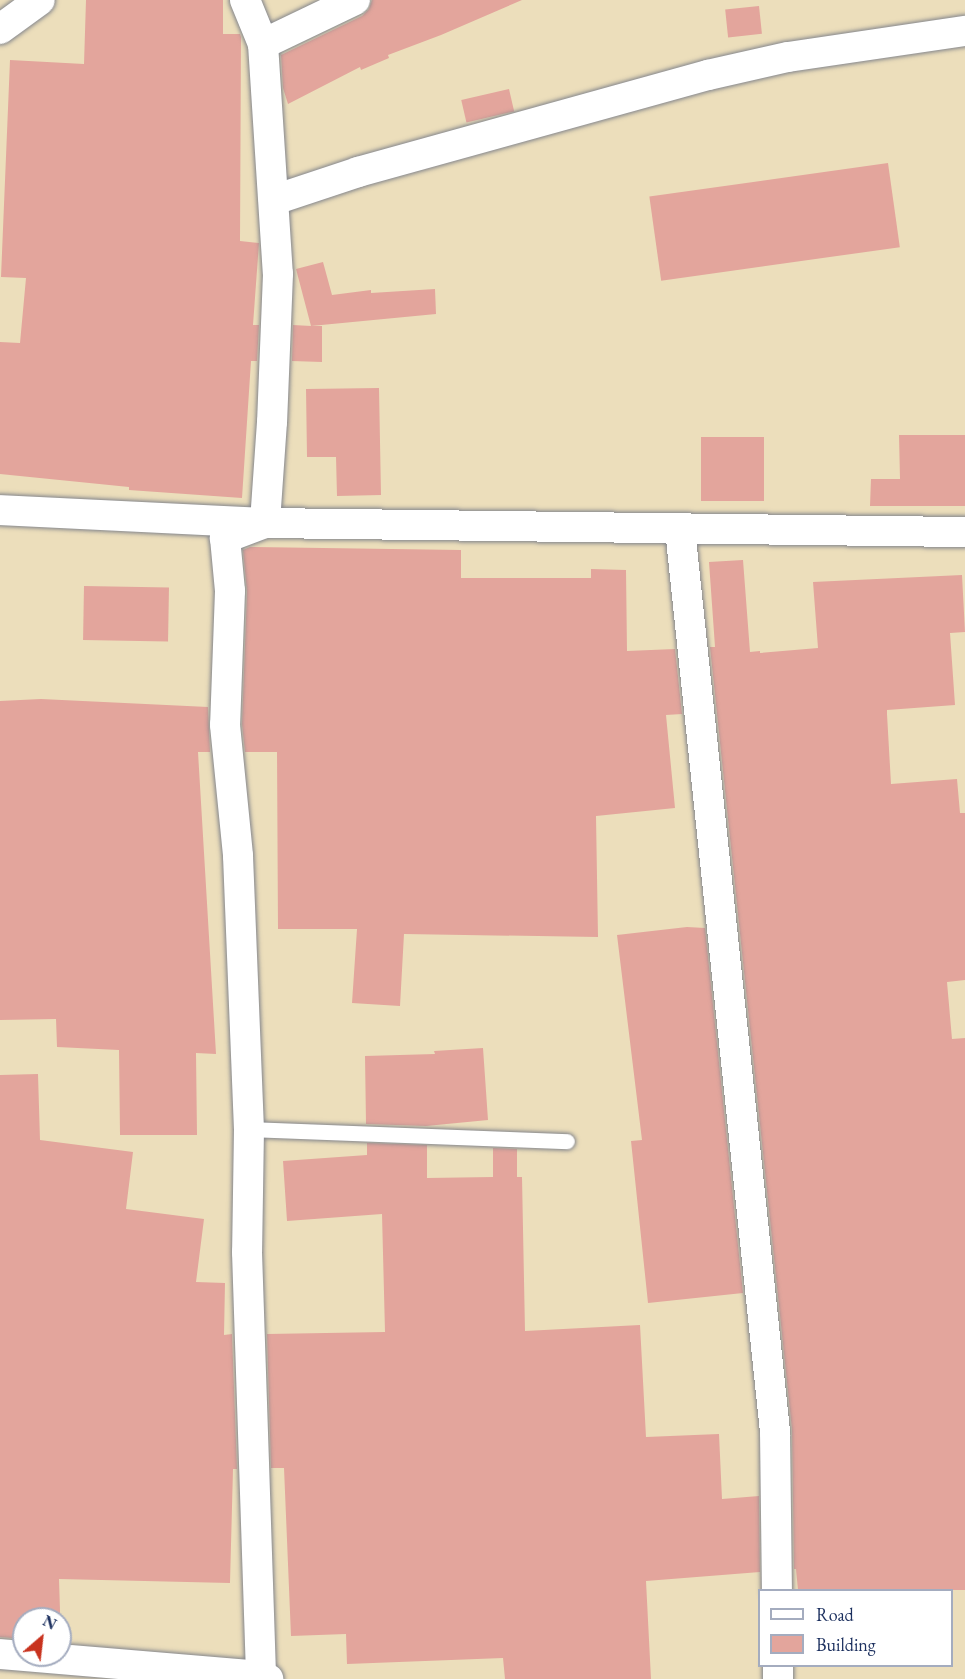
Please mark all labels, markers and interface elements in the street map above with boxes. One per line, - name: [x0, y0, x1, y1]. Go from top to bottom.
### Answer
- legend: [758, 1589, 953, 1667]
- text: Road: [816, 1603, 854, 1626]
- north arrow: [12, 1607, 72, 1667]
- text: N: [39, 1610, 60, 1635]
- text: Building: [816, 1633, 876, 1656]

